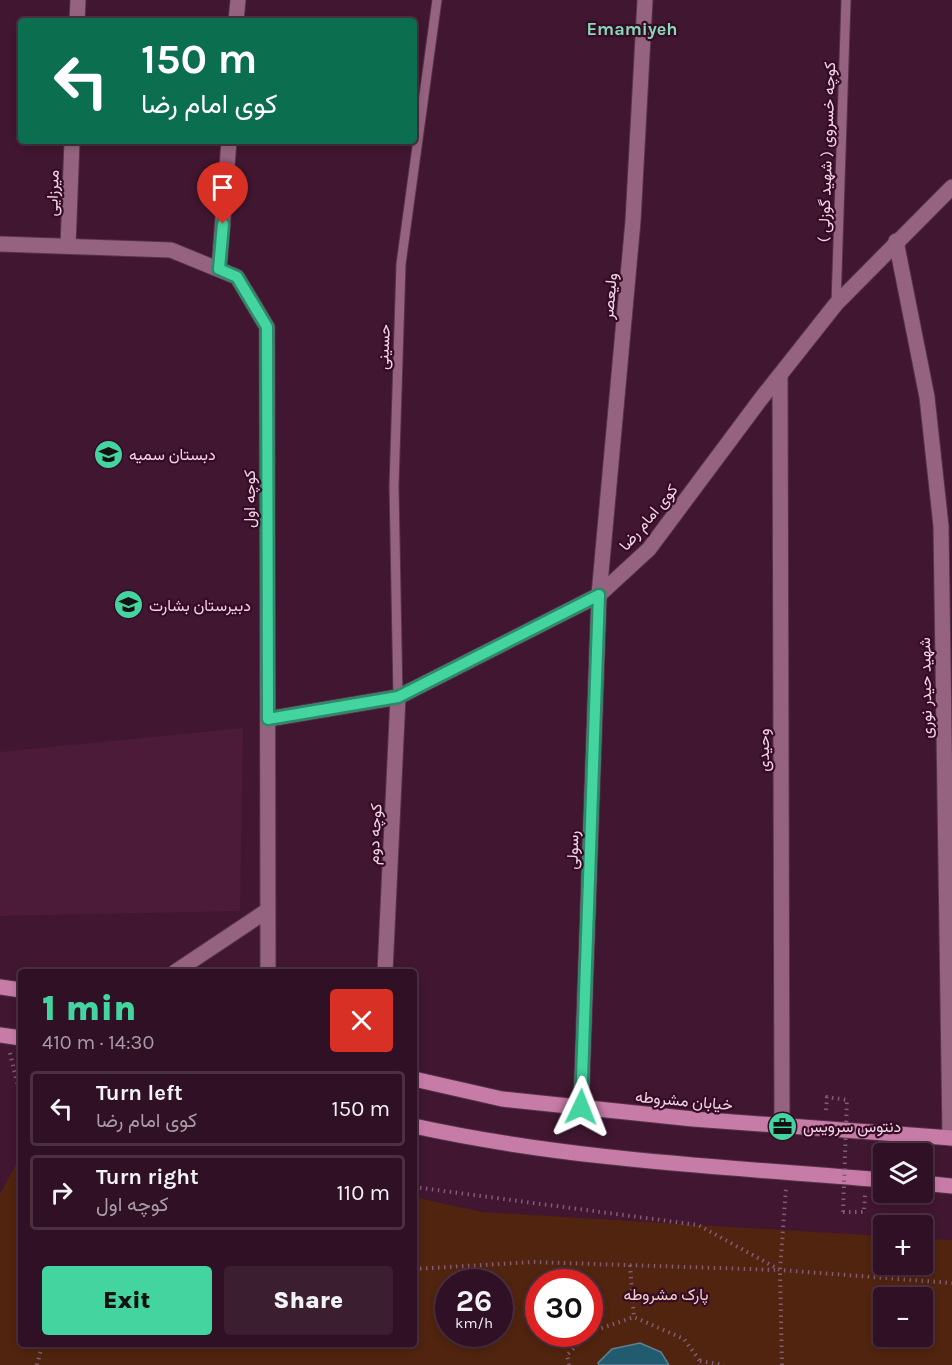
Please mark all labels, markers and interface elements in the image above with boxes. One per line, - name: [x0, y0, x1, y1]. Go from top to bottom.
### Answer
- district label: Emamiyeh: [587, 18, 677, 40]
- text: 150 m: [141, 34, 257, 84]
- icon: left: [42, 42, 120, 120]
- street label: کوچه خسروی ( شهید گوزلی ): [814, 61, 841, 243]
- text: کوی امام رضا: [141, 88, 277, 120]
- pin: [197, 162, 248, 224]
- street label: میرزایی: [42, 169, 64, 217]
- icon: arrive: [206, 171, 239, 204]
- street label: ولیعصر: [598, 272, 622, 321]
- street label: حسینی: [373, 324, 395, 370]
- school or university icon: دبستان سمیه: [92, 438, 124, 470]
- place label: دبستان سمیه: [129, 445, 216, 464]
- street label: کوچه اول: [240, 470, 261, 528]
- street label: کوی امام رضا: [615, 480, 682, 555]
- school or university icon: دبیرستان بشارت: [112, 589, 144, 621]
- place label: دبیرستان بشارت: [149, 596, 251, 616]
- street label: شهید حیدر نوری: [915, 637, 937, 739]
- street label: وحیدی: [754, 728, 774, 772]
- street label: کوچه دوم: [363, 803, 388, 865]
- street label: رسولی: [562, 830, 584, 870]
- text: 1 min: [42, 987, 136, 1029]
- button: close: [330, 989, 393, 1052]
- text: 410 m · 14:30: [42, 1031, 154, 1054]
- position arrow: [549, 1075, 613, 1139]
- text: Turn left: [96, 1080, 183, 1106]
- street label: خیابان مشروطه: [634, 1087, 734, 1115]
- icon: left: [45, 1092, 78, 1125]
- text: 150 m: [331, 1096, 390, 1122]
- text: کوی امام رضا: [96, 1109, 197, 1132]
- office icon: دنتوس سرویس: [766, 1110, 798, 1142]
- place label: دنتوس سرویس: [803, 1117, 901, 1137]
- map controls: [873, 1143, 933, 1347]
- button: layers: [873, 1143, 933, 1203]
- text: Turn right: [96, 1164, 199, 1190]
- icon: right: [45, 1176, 78, 1209]
- text: 110 m: [337, 1180, 390, 1206]
- text: کوچه اول: [96, 1193, 169, 1216]
- button: +: [873, 1215, 933, 1275]
- button: Exit: [42, 1266, 212, 1335]
- button: Share: [224, 1266, 393, 1335]
- speed limit sign: 30: [525, 1269, 603, 1347]
- text: 26: [456, 1283, 492, 1319]
- park label: پارک مشروطه: [624, 1285, 708, 1306]
- button: −: [873, 1287, 933, 1347]
- text: km/h: [455, 1314, 493, 1332]

